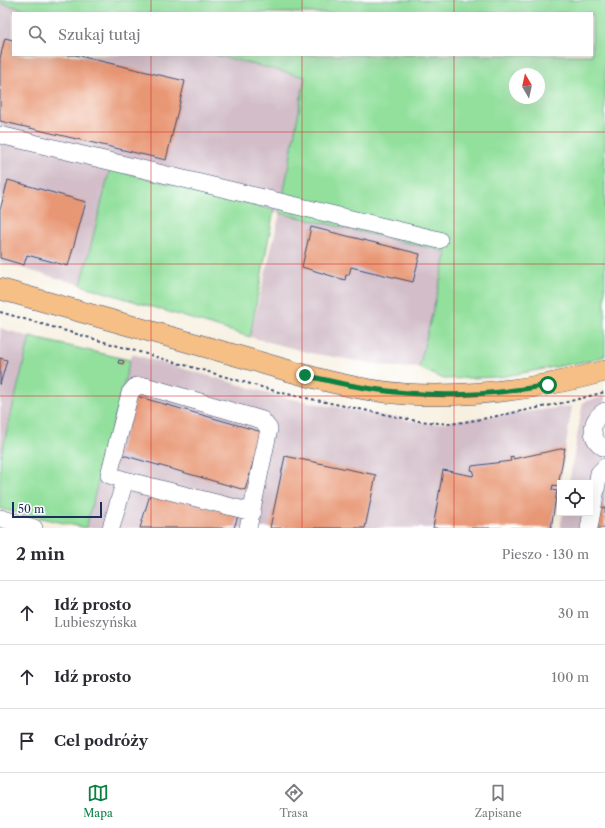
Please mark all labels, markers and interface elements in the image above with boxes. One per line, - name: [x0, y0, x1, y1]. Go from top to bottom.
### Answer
- search box: [12, 12, 593, 56]
- icon: search: [26, 23, 48, 45]
- text: Szukaj tutaj: [58, 25, 140, 44]
- north arrow: [509, 68, 545, 104]
- route end: [296, 366, 314, 384]
- route start: [539, 376, 557, 394]
- map controls: [557, 480, 593, 516]
- button: locate: [557, 480, 593, 516]
- scale bar: [12, 500, 102, 519]
- text: 50 m: [18, 502, 44, 516]
- text: 2 min: [16, 544, 65, 564]
- text: Pieszo · 130 m: [502, 546, 589, 562]
- text: Idź prosto: [54, 595, 131, 614]
- icon: ahead: [16, 602, 38, 624]
- text: 30 m: [558, 605, 589, 621]
- text: Lubieszyńska: [54, 614, 137, 630]
- icon: ahead: [16, 666, 38, 688]
- text: Idź prosto: [54, 667, 131, 686]
- text: 100 m: [551, 669, 589, 685]
- icon: arrive: [16, 730, 38, 752]
- text: Cel podróży: [54, 731, 148, 750]
- tab: Mapa: [83, 782, 113, 820]
- tab: Trasa: [279, 782, 308, 820]
- tab: Zapisane: [475, 782, 522, 820]

